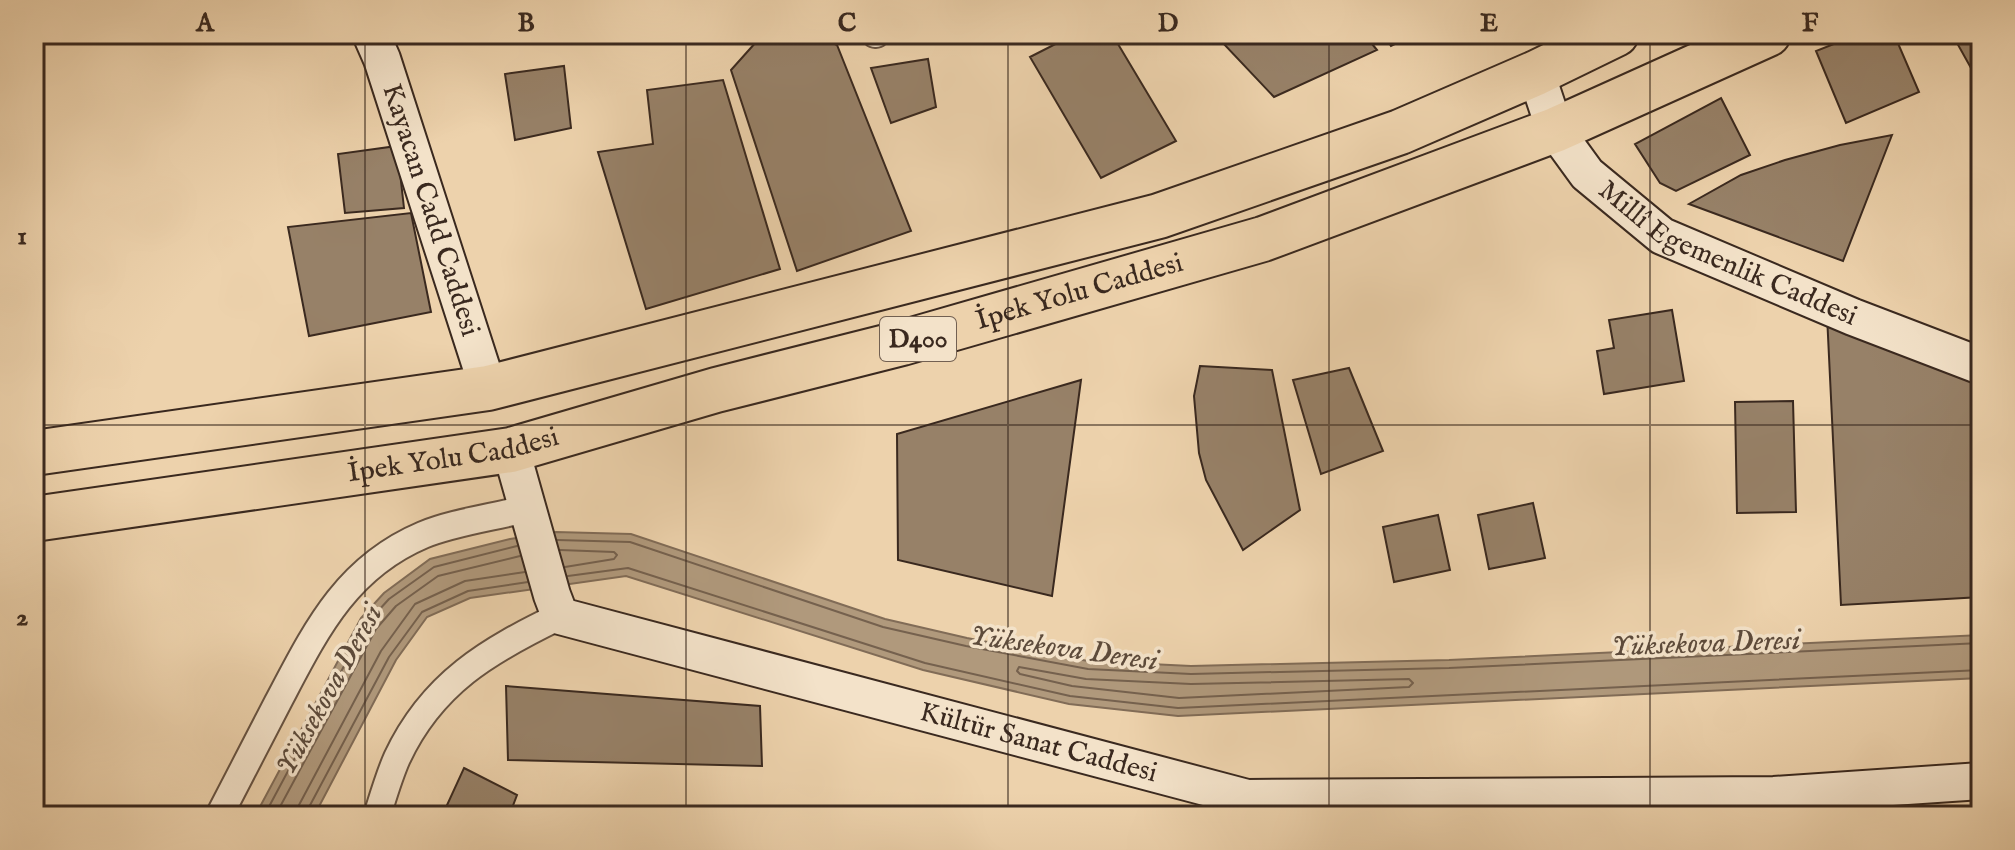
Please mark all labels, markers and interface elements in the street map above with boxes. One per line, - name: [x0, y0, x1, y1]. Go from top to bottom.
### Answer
- text: A: [195, 7, 215, 40]
- text: B: [517, 7, 535, 40]
- text: C: [838, 7, 857, 40]
- text: D: [1158, 7, 1179, 40]
- text: E: [1480, 7, 1498, 40]
- text: F: [1802, 7, 1819, 40]
- street label: Kayacan Cadd Caddesi: [374, 79, 488, 341]
- street label: Millî Egemenlik Caddesi: [1591, 173, 1862, 334]
- text: 1: [17, 220, 27, 253]
- street label: İpek Yolu Caddesi: [972, 245, 1187, 338]
- road number: D400: [880, 317, 956, 361]
- street label: İpek Yolu Caddesi: [345, 419, 563, 491]
- water label: Yüksekova Deresi: [268, 596, 394, 782]
- text: 2: [16, 601, 28, 634]
- water label: Yüksekova Deresi: [968, 617, 1163, 681]
- water label: Yüksekova Deresi: [1611, 622, 1803, 666]
- street label: Kültür Sanat Caddesi: [916, 695, 1161, 791]

